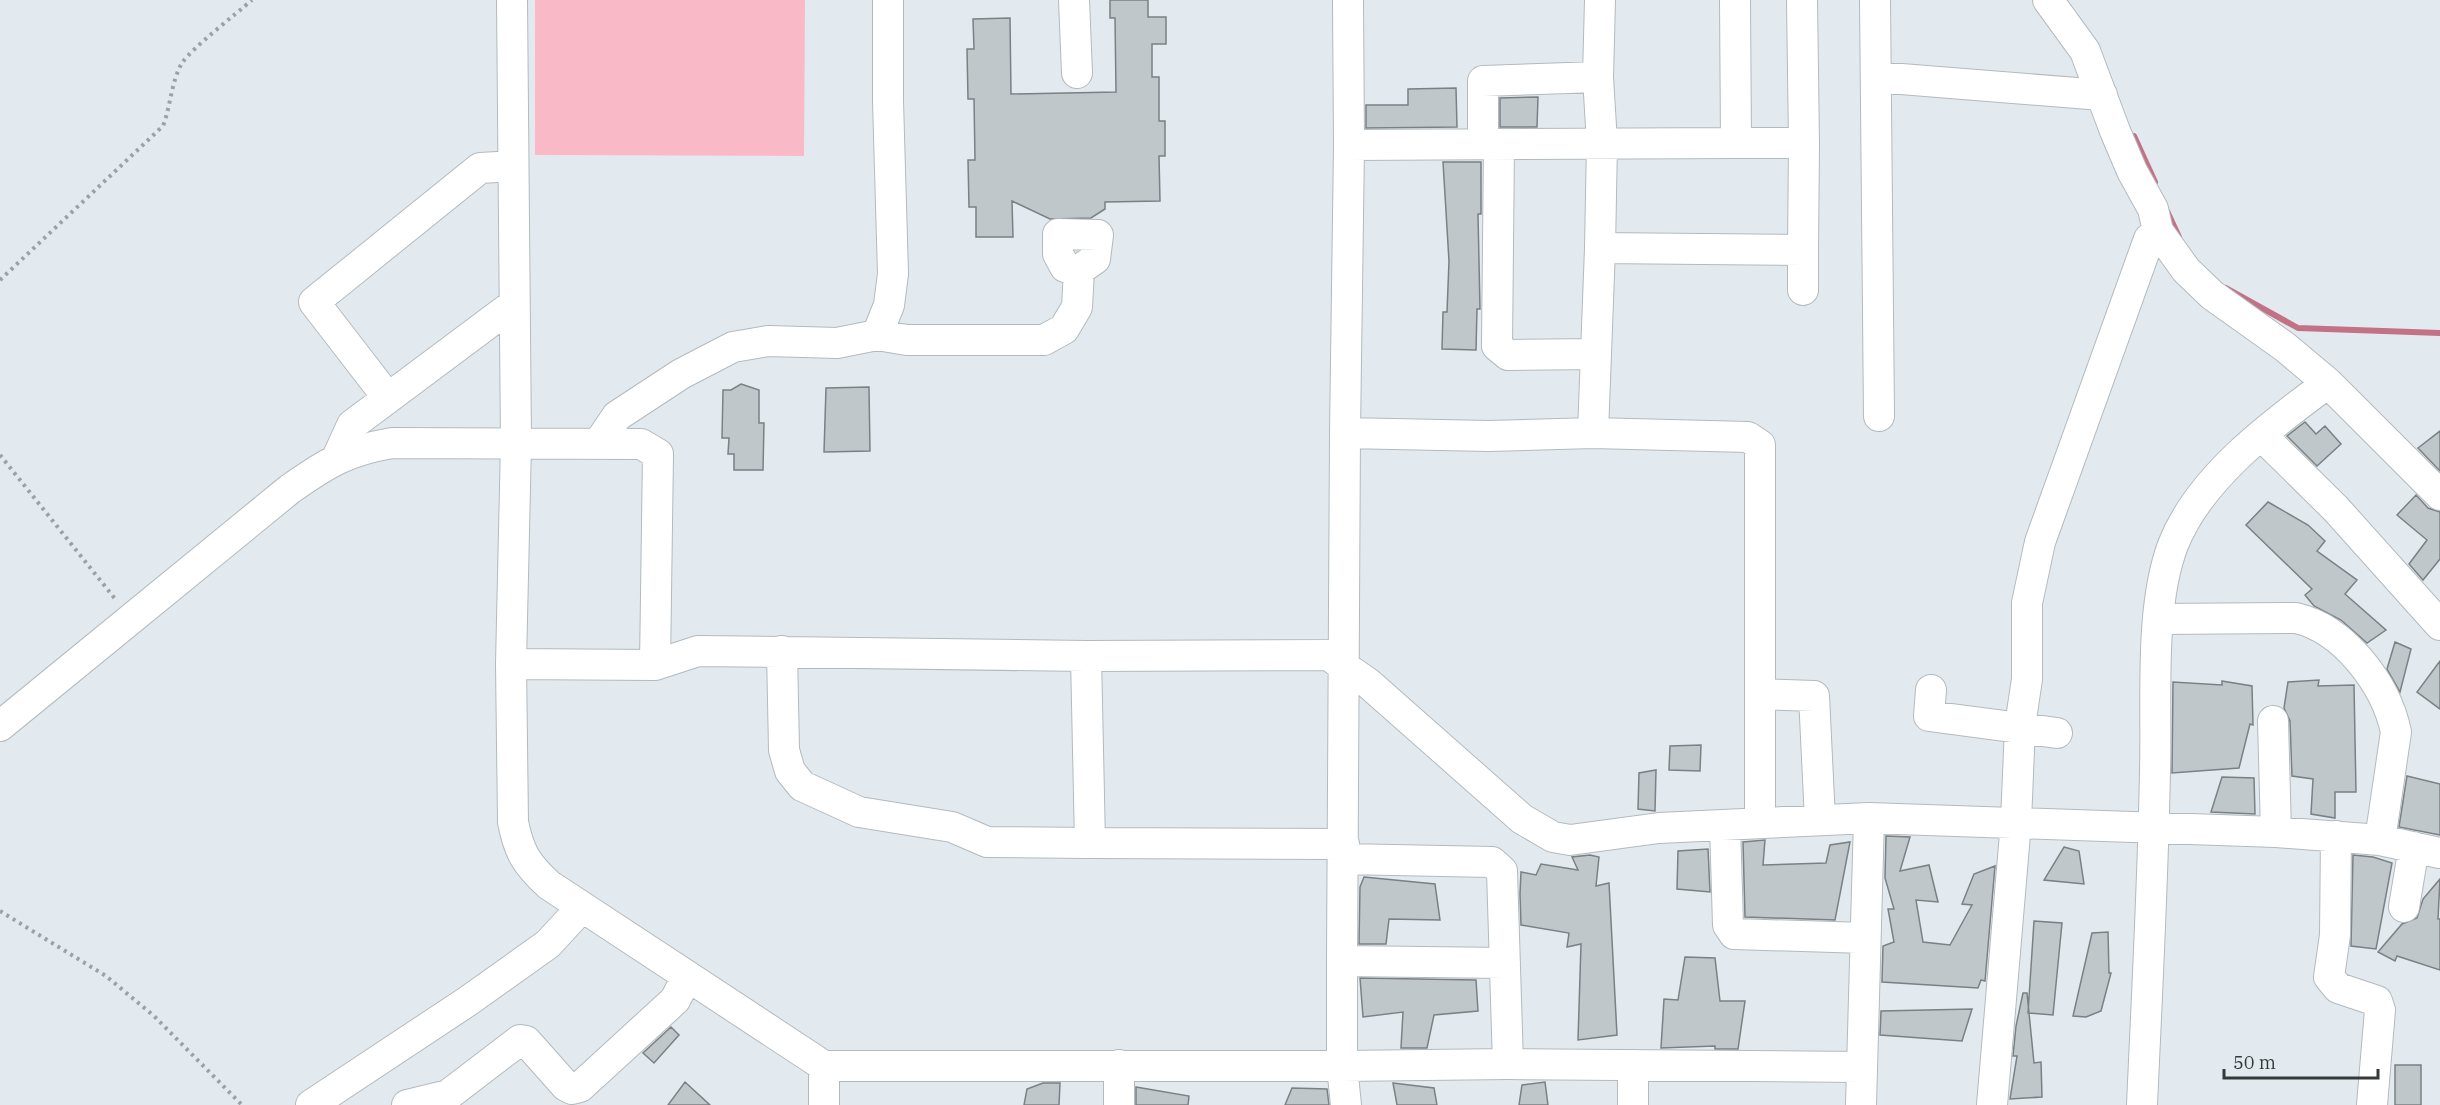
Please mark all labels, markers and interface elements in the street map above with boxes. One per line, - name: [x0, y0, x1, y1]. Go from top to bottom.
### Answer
- scale bar: [2224, 1042, 2378, 1080]
- text: 50 m: [2233, 1051, 2276, 1074]

